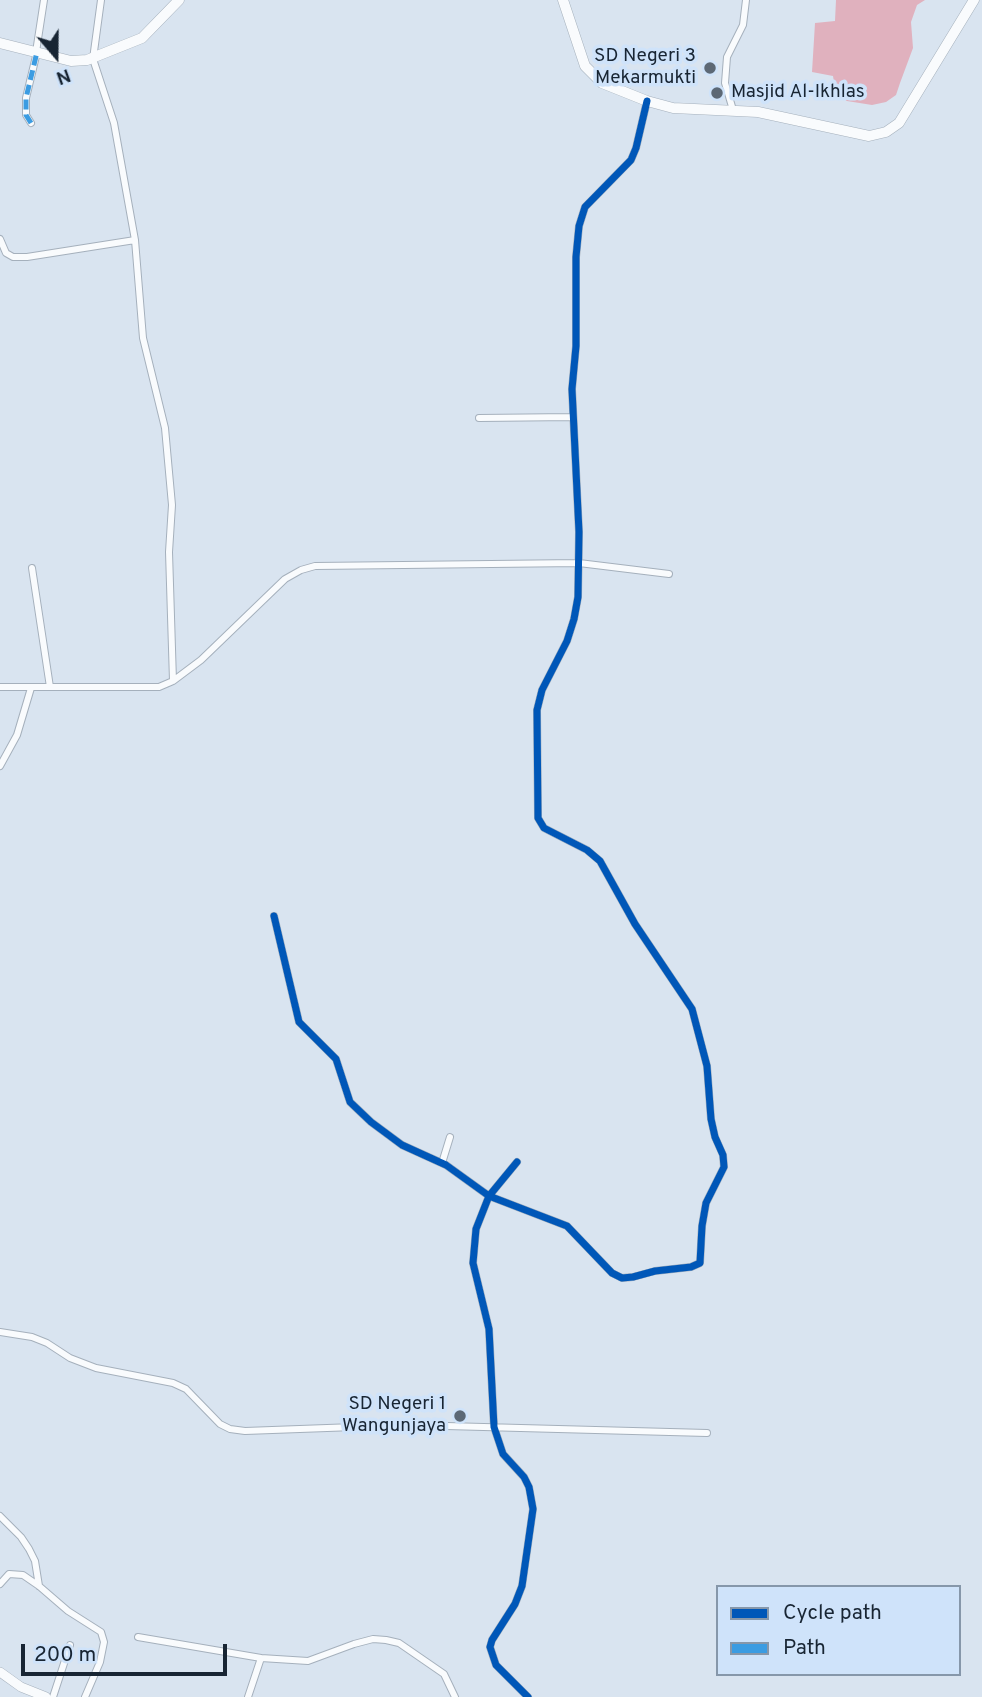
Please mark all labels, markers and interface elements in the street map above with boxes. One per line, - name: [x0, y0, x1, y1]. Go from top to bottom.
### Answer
- north arrow: [21, 21, 91, 91]
- place label: SD Negeri 3 Mekarmukti: [594, 46, 696, 90]
- marker: SD Negeri 3 Mekarmukti: [702, 60, 718, 76]
- text: N: [53, 62, 74, 89]
- place label: Masjid Al-Ikhlas: [731, 82, 865, 104]
- marker: Masjid Al-Ikhlas: [709, 85, 725, 101]
- place label: SD Negeri 1 Wangunjaya: [342, 1394, 446, 1438]
- marker: SD Negeri 1 Wangunjaya: [452, 1408, 468, 1424]
- legend: [716, 1585, 961, 1676]
- text: Cycle path: [783, 1600, 882, 1627]
- scale bar: [24, 1630, 231, 1674]
- text: Path: [783, 1635, 826, 1662]
- text: 200 m: [34, 1642, 96, 1669]

